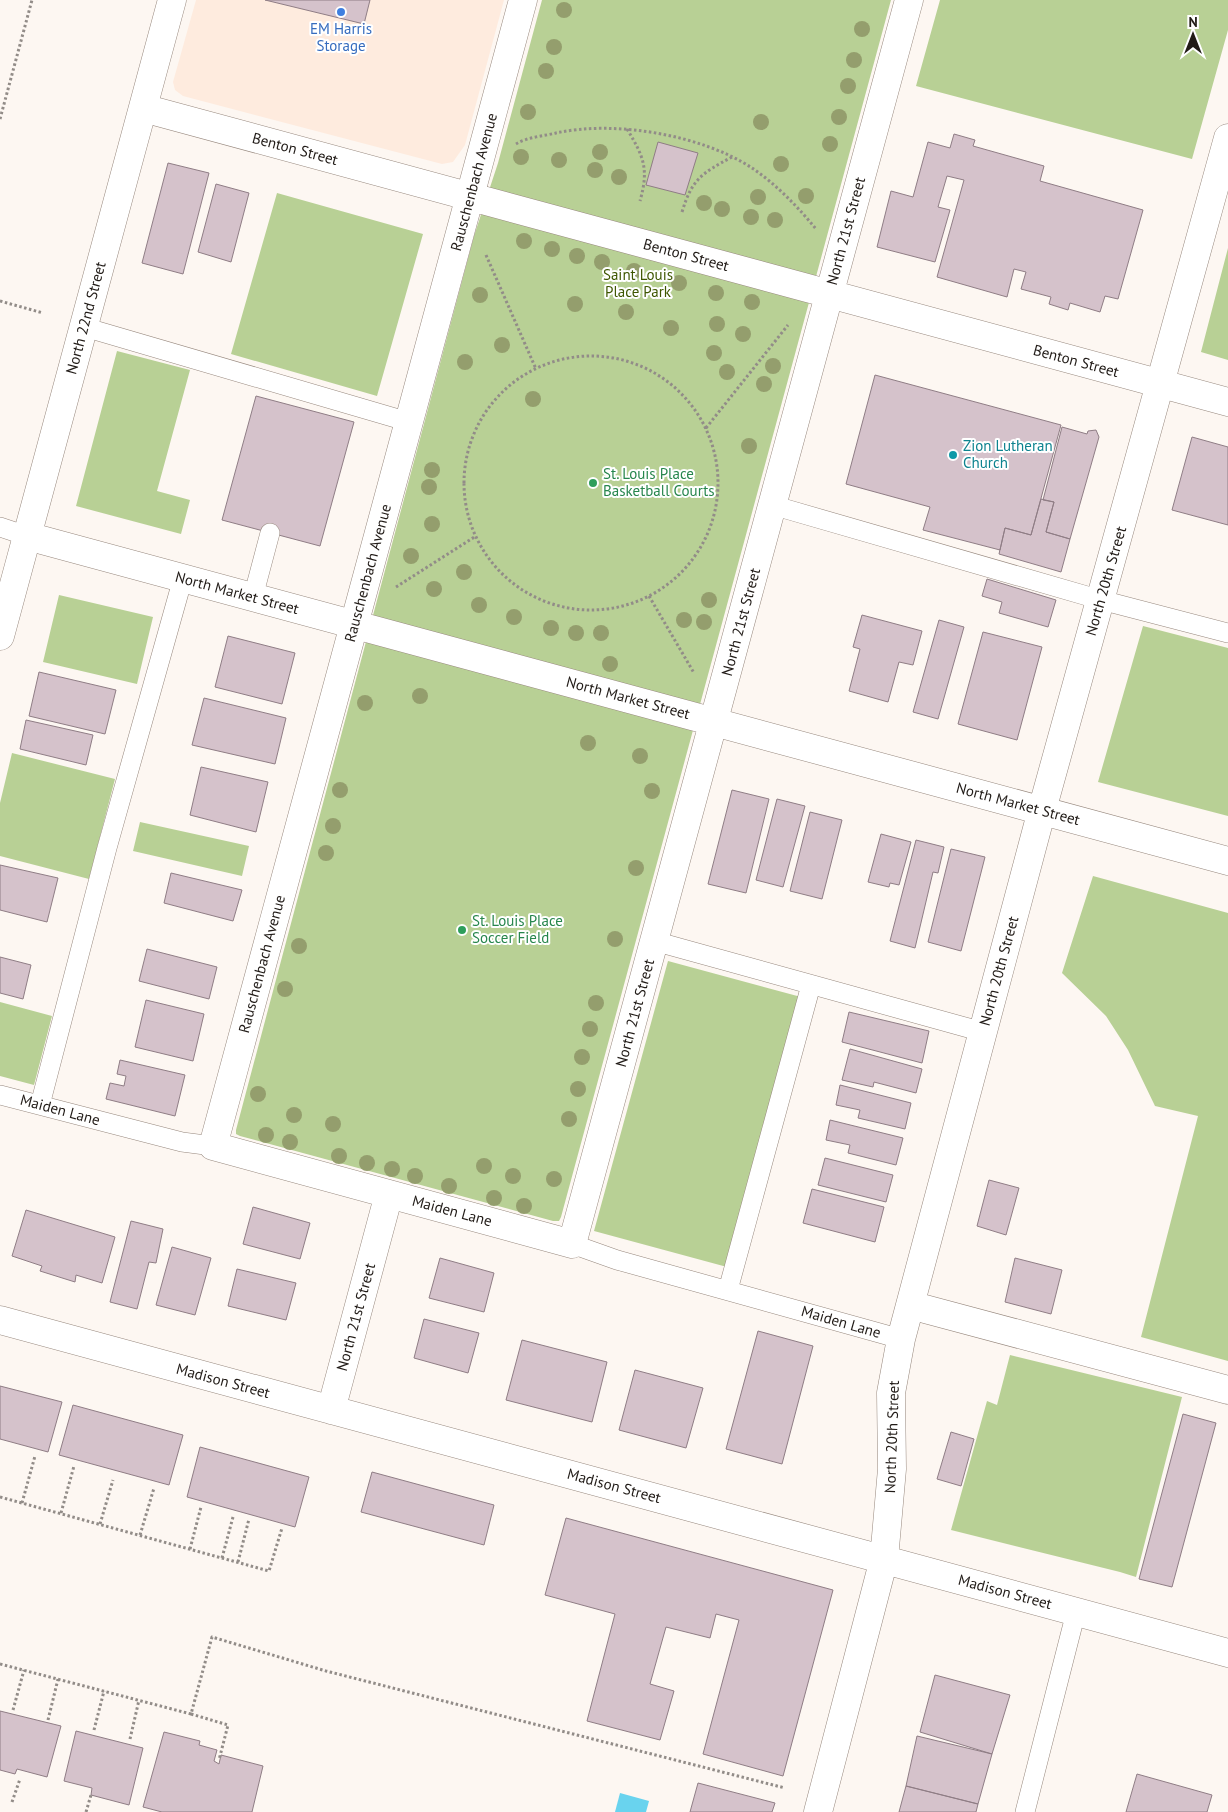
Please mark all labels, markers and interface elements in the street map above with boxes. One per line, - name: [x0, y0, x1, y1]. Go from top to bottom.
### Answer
- marker: EM Harris Storage: [335, 6, 347, 18]
- north arrow: [1168, 10, 1218, 60]
- text: N: [1188, 13, 1198, 31]
- place label: EM Harris Storage: [310, 19, 372, 55]
- street label: Rauschenbach Avenue: [446, 111, 501, 253]
- street label: Benton Street: [250, 128, 340, 169]
- street label: North 21st Street: [822, 175, 869, 287]
- street label: Benton Street: [641, 234, 731, 275]
- street label: North 22nd Street: [61, 259, 110, 376]
- park label: Saint Louis Place Park: [603, 265, 673, 301]
- street label: Benton Street: [1031, 340, 1121, 381]
- place label: Zion Lutheran Church: [963, 436, 1053, 472]
- marker: Zion Lutheran Church: [947, 449, 959, 461]
- place label: St. Louis Place Basketball Courts: [603, 464, 715, 500]
- marker: St. Louis Place Basketball Courts: [587, 477, 599, 489]
- street label: Rauschenbach Avenue: [340, 502, 395, 644]
- street label: North 20th Street: [1081, 524, 1130, 638]
- street label: North 21st Street: [717, 566, 764, 678]
- street label: North Market Street: [173, 567, 301, 618]
- street label: North Market Street: [564, 672, 692, 723]
- street label: North Market Street: [954, 778, 1082, 829]
- street label: Rauschenbach Avenue: [234, 893, 289, 1035]
- place label: St. Louis Place Soccer Field: [472, 911, 563, 947]
- street label: North 20th Street: [975, 914, 1022, 1028]
- marker: St. Louis Place Soccer Field: [456, 924, 468, 936]
- street label: North 21st Street: [611, 957, 658, 1069]
- street label: Maiden Lane: [18, 1090, 102, 1129]
- street label: Maiden Lane: [410, 1191, 494, 1230]
- street label: North 21st Street: [332, 1261, 379, 1373]
- street label: Maiden Lane: [799, 1301, 883, 1342]
- street label: Madison Street: [174, 1359, 272, 1402]
- street label: North 20th Street: [880, 1380, 903, 1494]
- street label: Madison Street: [565, 1464, 663, 1507]
- street label: Madison Street: [956, 1570, 1054, 1613]

